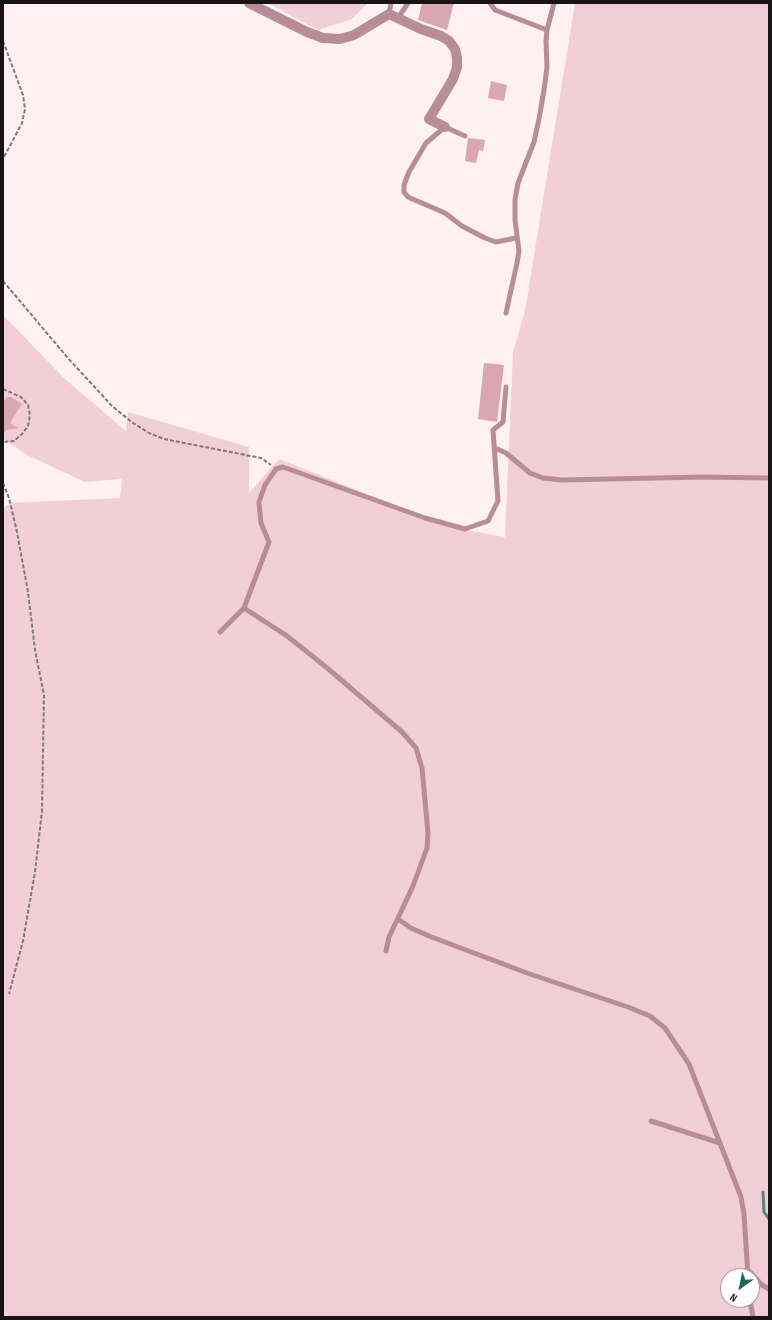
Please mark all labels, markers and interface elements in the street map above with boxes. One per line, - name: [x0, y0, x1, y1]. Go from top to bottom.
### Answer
- north arrow: [720, 1268, 760, 1308]
- text: N: [728, 1291, 740, 1305]

